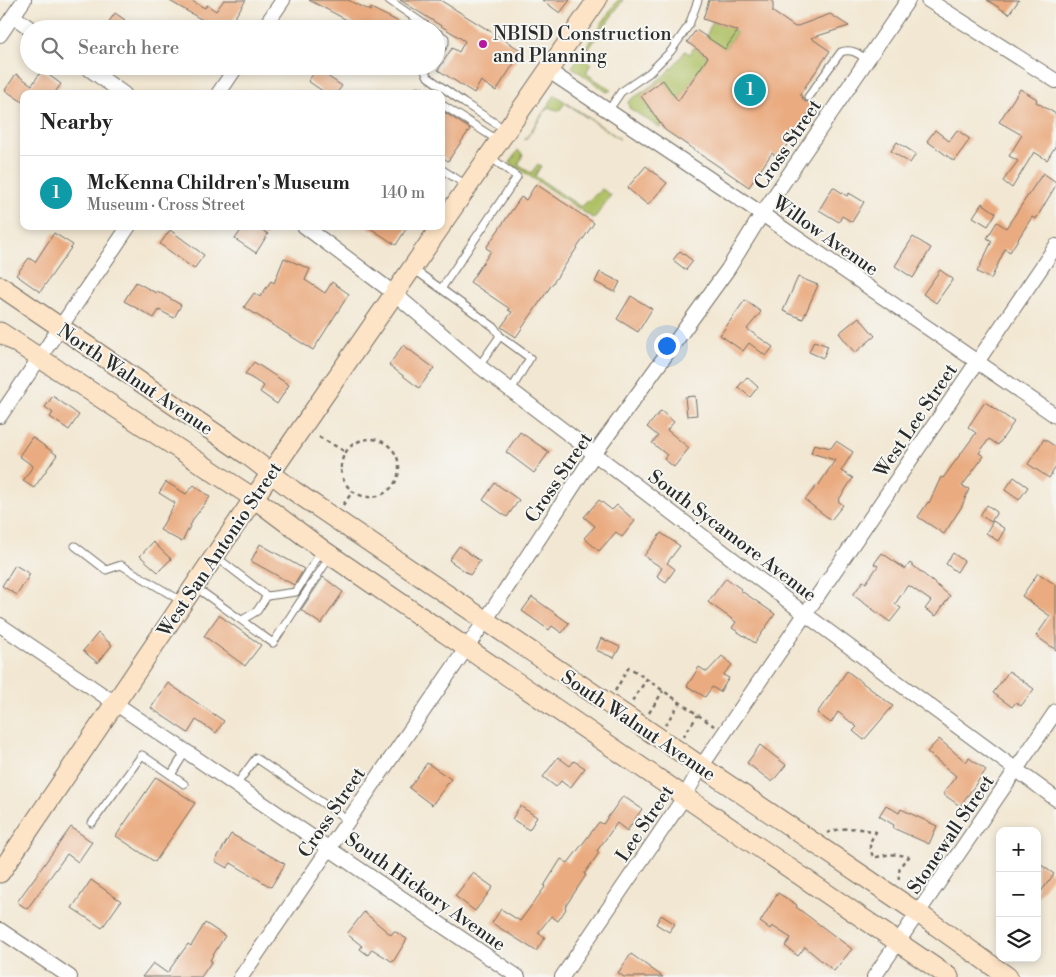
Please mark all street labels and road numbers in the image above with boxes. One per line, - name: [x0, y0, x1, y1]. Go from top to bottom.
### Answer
- street label: Cross Street: [749, 95, 827, 194]
- street label: Willow Avenue: [767, 190, 883, 281]
- street label: North Walnut Avenue: [53, 319, 218, 441]
- street label: West Lee Street: [868, 359, 963, 483]
- street label: Cross Street: [520, 428, 598, 527]
- street label: West San Antonio Street: [152, 457, 287, 642]
- street label: South Sycamore Avenue: [643, 465, 821, 607]
- street label: South Walnut Avenue: [557, 665, 720, 786]
- street label: Cross Street: [293, 763, 371, 862]
- street label: Stonewall Street: [902, 770, 1000, 899]
- street label: Lee Street: [610, 780, 679, 866]
- street label: South Hickory Avenue: [340, 827, 510, 956]

